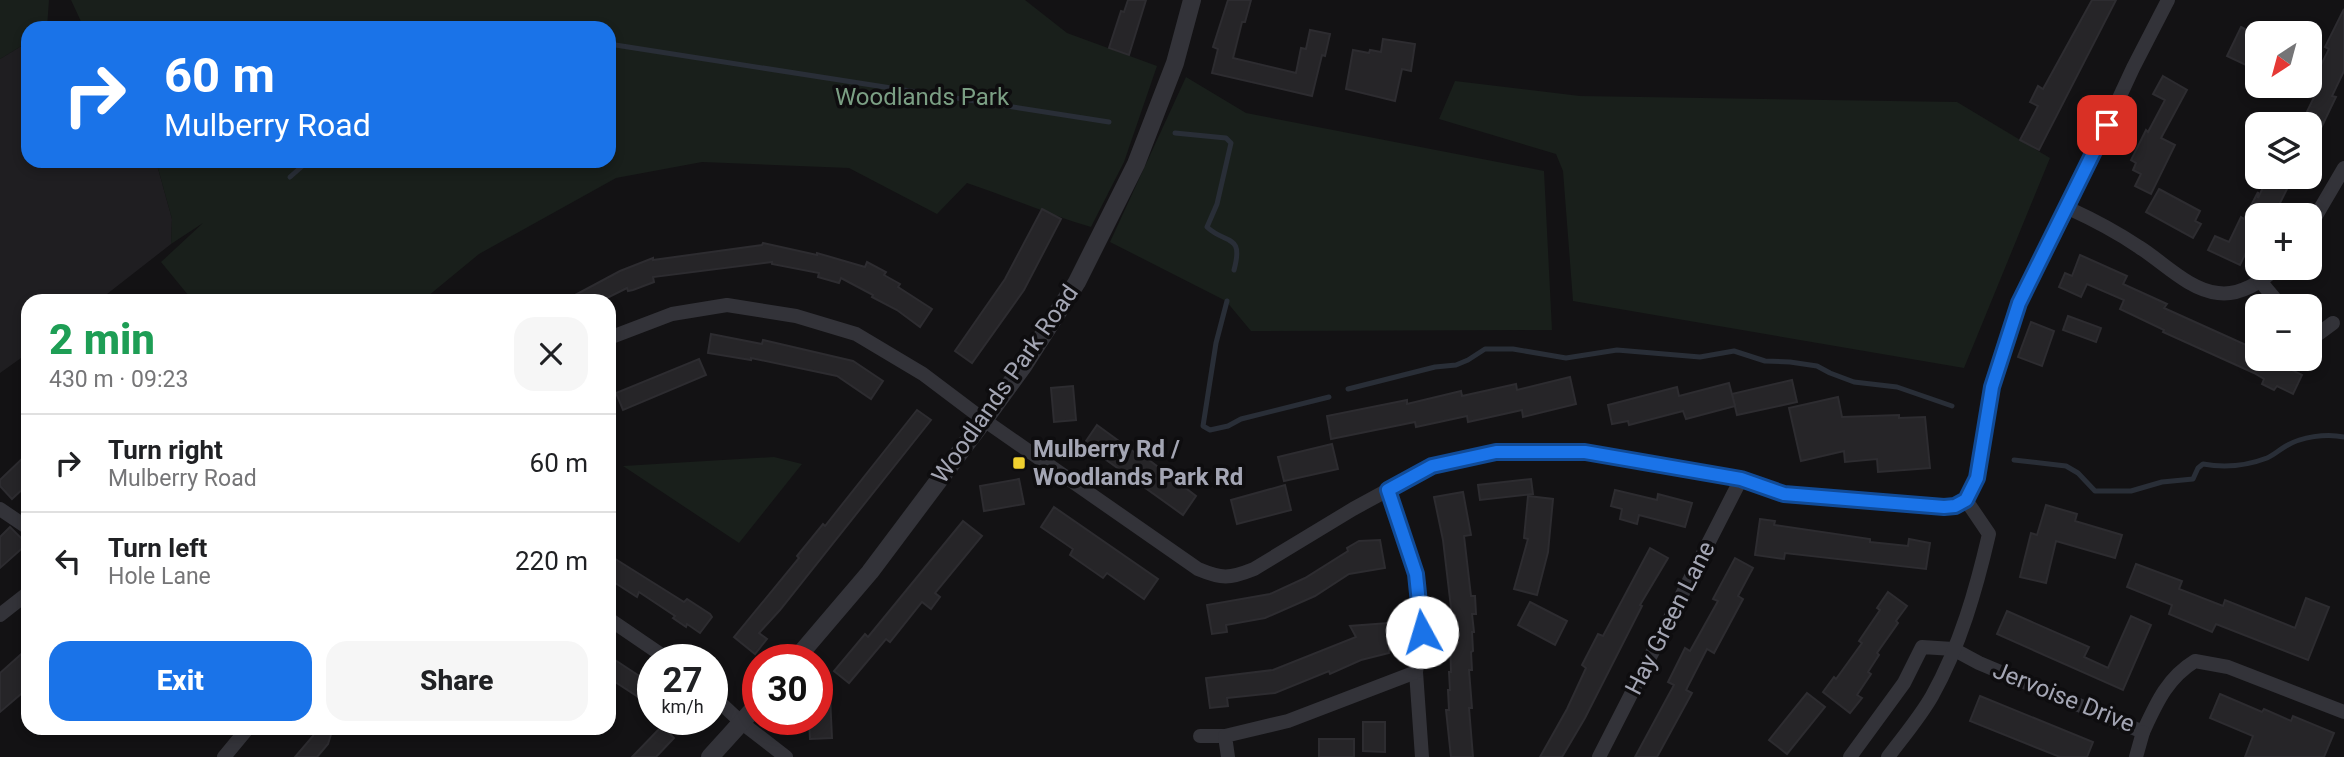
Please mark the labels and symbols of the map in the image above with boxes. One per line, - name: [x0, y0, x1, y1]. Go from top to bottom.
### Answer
- north arrow: [2245, 21, 2322, 98]
- park label: Woodlands Park: [835, 83, 1010, 111]
- pin: [2077, 95, 2137, 155]
- street label: Woodlands Park Road: [926, 280, 1084, 488]
- place label: Mulberry Rd / Woodlands Park Rd: [1033, 435, 1243, 491]
- marker: Mulberry Rd / Woodlands Park Rd: [1011, 455, 1027, 471]
- street label: Hay Green Lane: [1619, 537, 1721, 699]
- position arrow: [1385, 595, 1459, 669]
- speed limit sign: 30: [742, 644, 833, 735]
- street label: Jervoise Drive: [1989, 656, 2139, 738]

